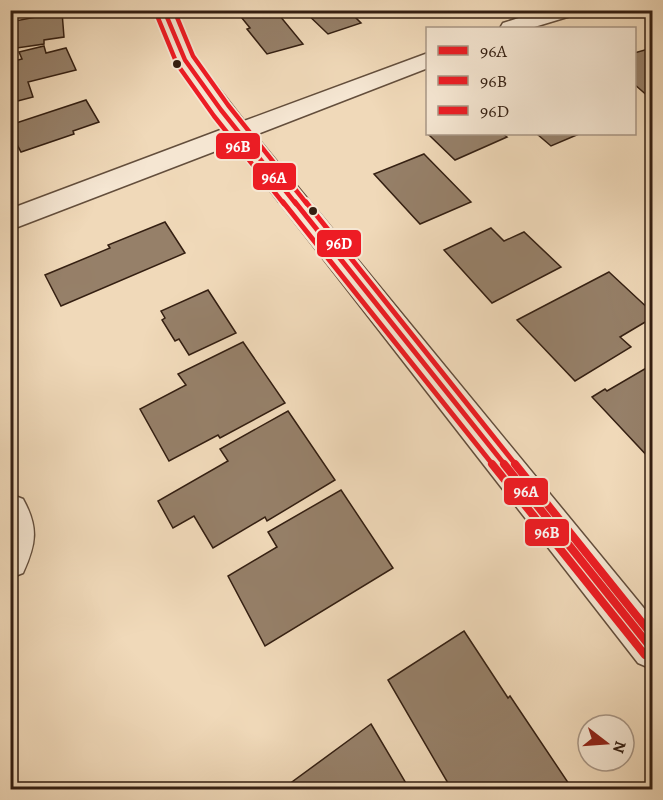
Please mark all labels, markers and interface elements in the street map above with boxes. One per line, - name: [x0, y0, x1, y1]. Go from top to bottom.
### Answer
- legend: [426, 27, 636, 135]
- text: 96A: [480, 39, 508, 63]
- unlabelled marker: [171, 58, 183, 70]
- text: 96B: [480, 69, 507, 93]
- text: 96D: [480, 99, 509, 123]
- line badge: 96B: [215, 132, 261, 160]
- text: 96B: [226, 136, 250, 158]
- line badge: 96A: [252, 162, 297, 191]
- text: 96A: [262, 167, 287, 189]
- unlabelled marker: [307, 205, 319, 217]
- line badge: 96D: [316, 229, 362, 258]
- text: 96D: [326, 233, 352, 255]
- line badge: 96A: [503, 477, 549, 506]
- text: 96A: [514, 481, 539, 503]
- line badge: 96B: [524, 518, 570, 547]
- text: 96B: [535, 522, 559, 544]
- north arrow: [576, 713, 636, 773]
- text: N: [607, 738, 632, 756]

